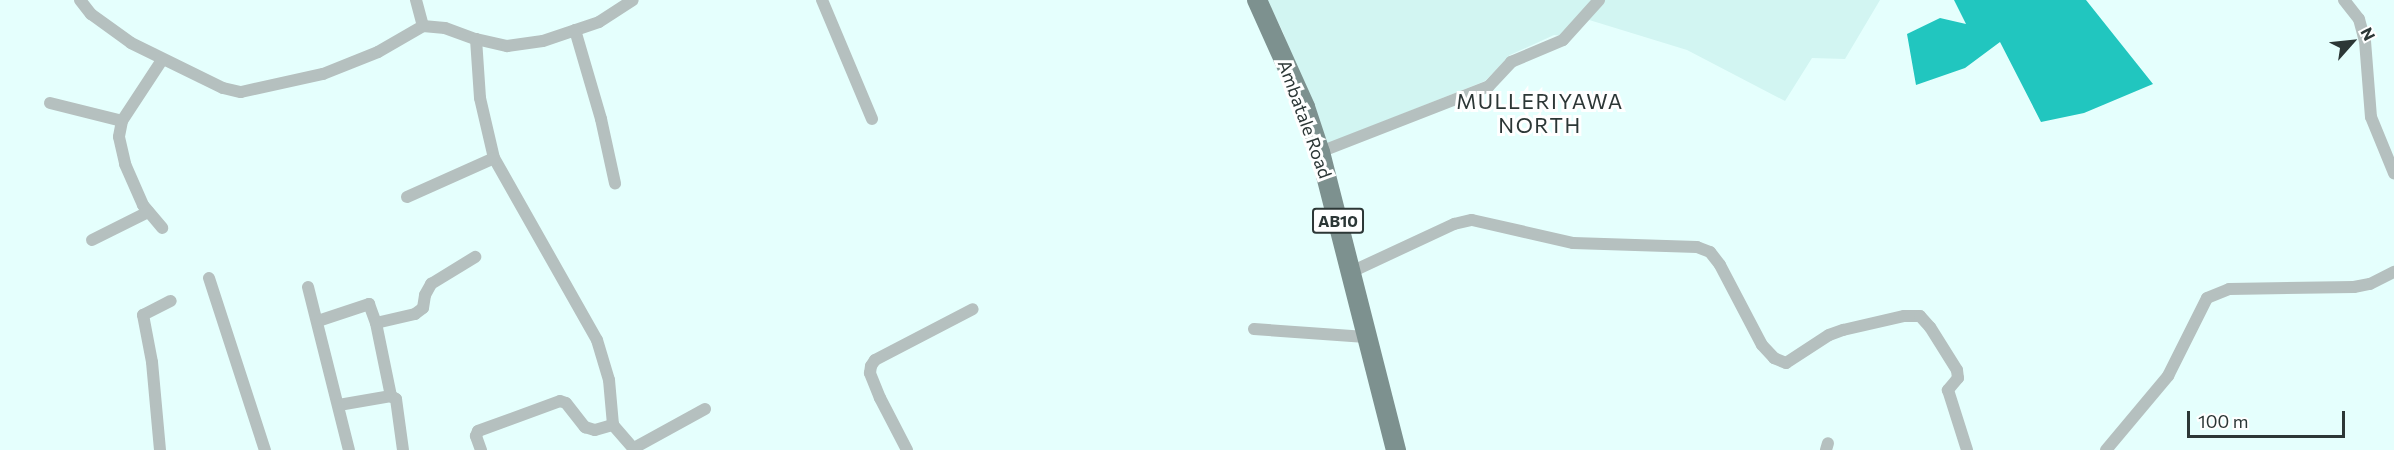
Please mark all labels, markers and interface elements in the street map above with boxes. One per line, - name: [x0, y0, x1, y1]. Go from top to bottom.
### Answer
- north arrow: [2322, 12, 2382, 72]
- text: N: [2357, 24, 2380, 43]
- street label: Ambatale Road: [1274, 57, 1336, 181]
- district label: MULLERIYAWA NORTH: [1456, 88, 1624, 138]
- road number: AB10: [1311, 208, 1365, 234]
- scale bar: [2190, 399, 2348, 437]
- text: 100 m: [2198, 410, 2248, 432]

